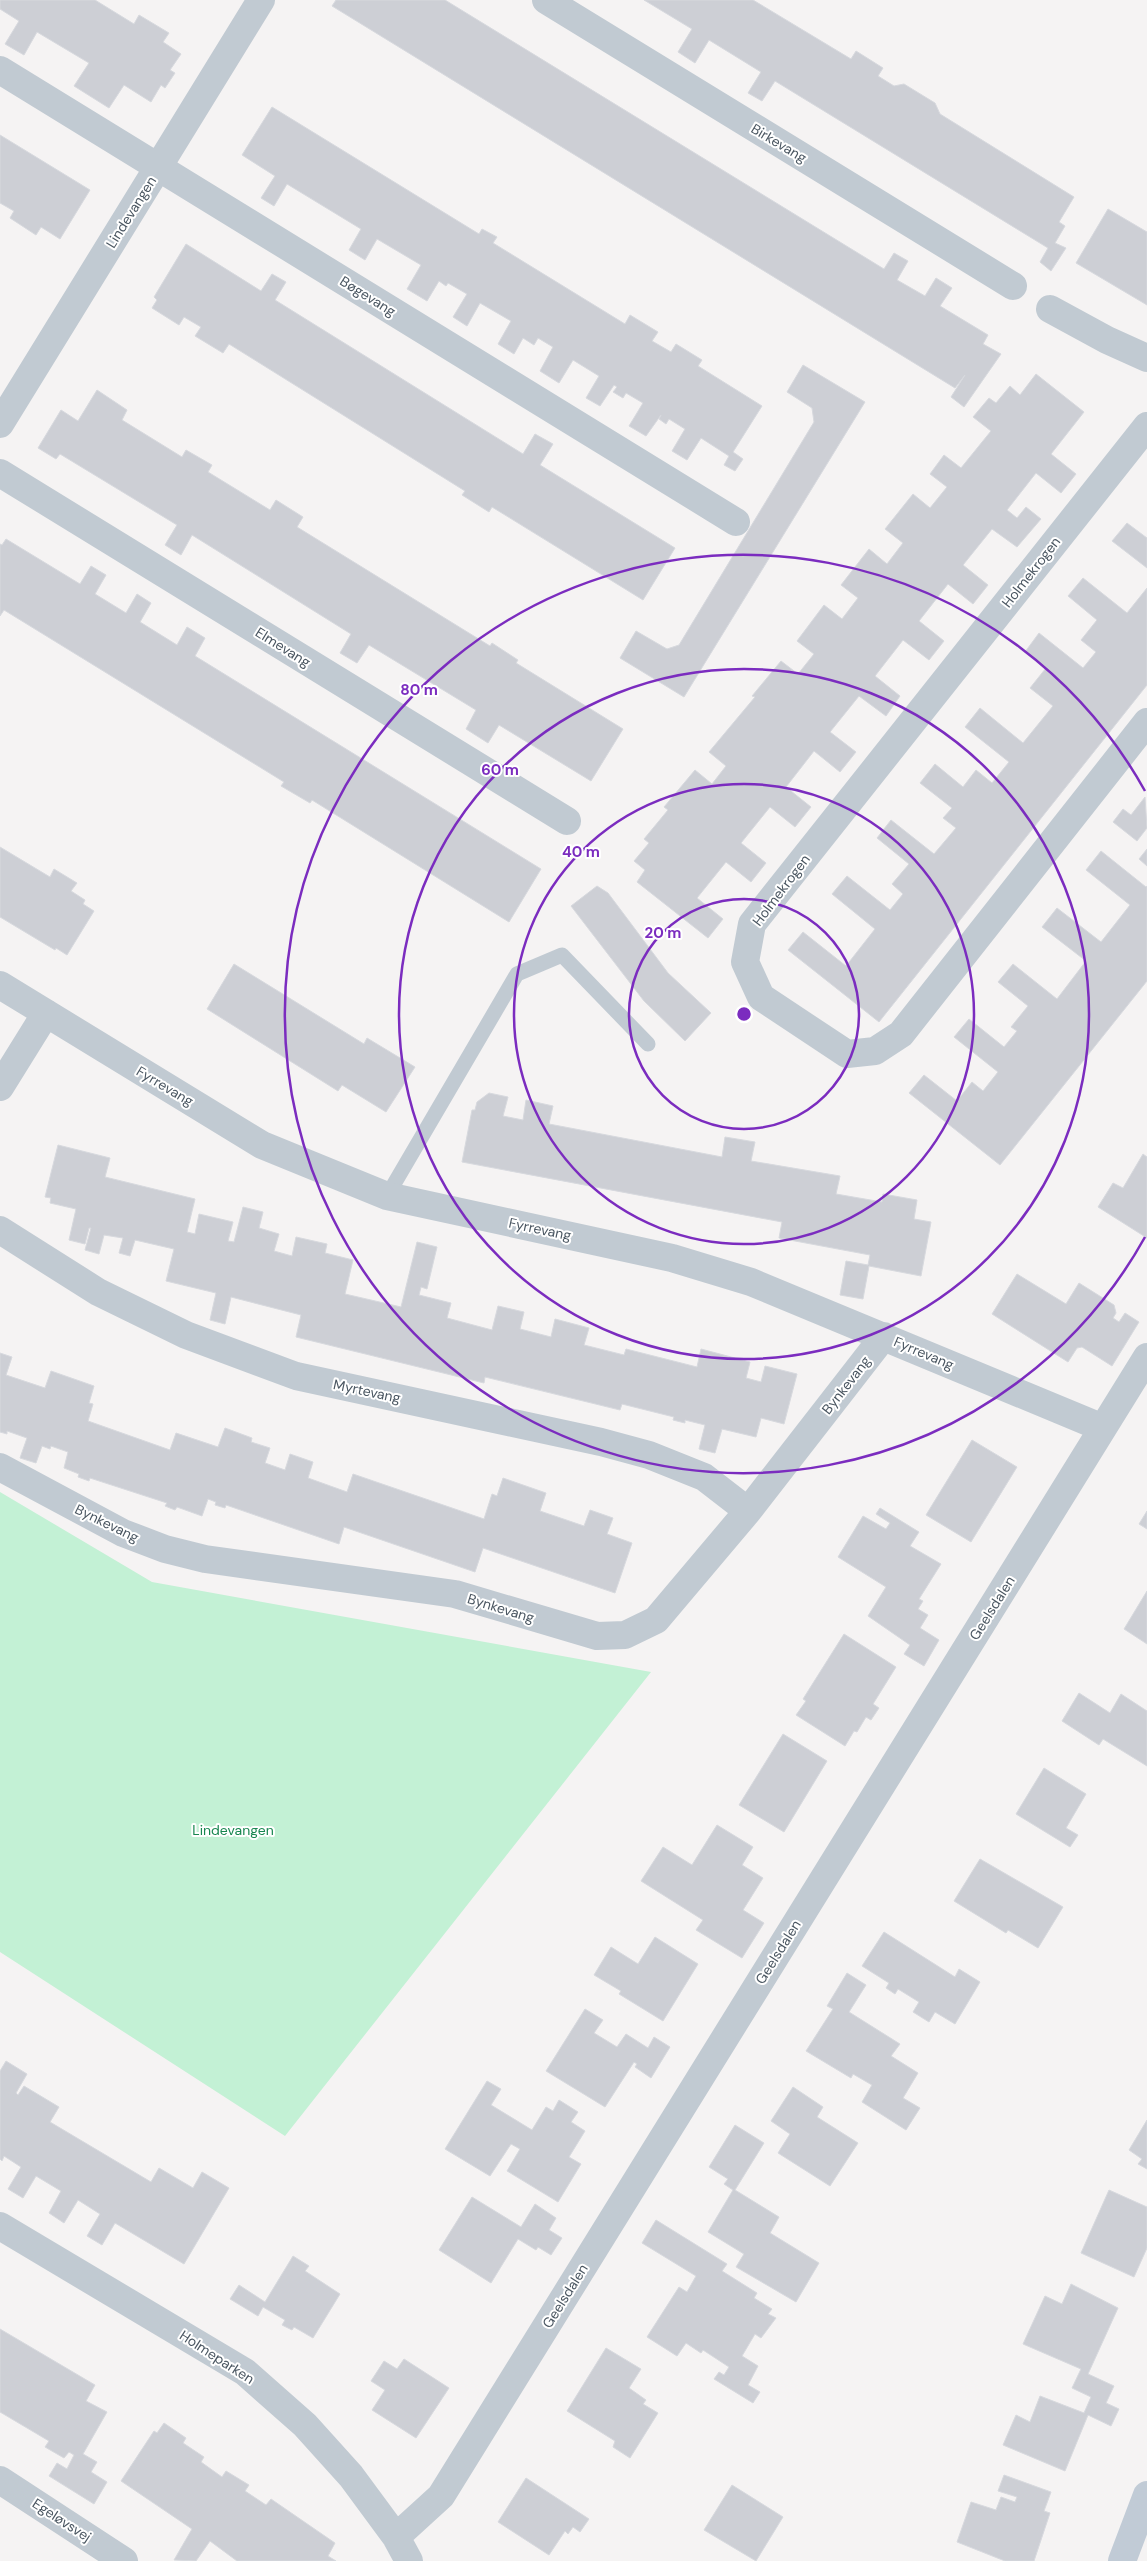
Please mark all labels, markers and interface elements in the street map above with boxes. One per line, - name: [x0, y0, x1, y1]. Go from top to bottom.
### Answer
- street label: Birkevang: [748, 119, 810, 167]
- street label: Lindevangen: [102, 173, 160, 251]
- street label: Bøgevang: [337, 272, 399, 320]
- street label: Holmekrogen: [998, 533, 1064, 611]
- street label: Elmevang: [252, 623, 314, 671]
- text: 80 m: [400, 680, 438, 700]
- text: 60 m: [481, 760, 519, 780]
- text: 40 m: [562, 842, 600, 862]
- street label: Holmekrogen: [748, 851, 814, 929]
- text: 20 m: [645, 923, 681, 943]
- centre of rings: [735, 1005, 753, 1023]
- street label: Fyrrevang: [133, 1062, 197, 1110]
- street label: Fyrrevang: [507, 1214, 573, 1244]
- street label: Fyrrevang: [891, 1332, 957, 1374]
- street label: Bynkevang: [818, 1352, 874, 1418]
- street label: Myrtevang: [332, 1375, 402, 1407]
- street label: Bynkevang: [72, 1500, 142, 1546]
- street label: Geelsdalen: [965, 1573, 1019, 1643]
- street label: Bynkevang: [465, 1589, 537, 1627]
- park label: Lindevangen: [192, 1821, 274, 1839]
- street label: Geelsdalen: [751, 1917, 805, 1987]
- street label: Geelsdalen: [538, 2261, 592, 2331]
- street label: Holmeparken: [176, 2326, 258, 2388]
- street label: Egeløvsvej: [29, 2494, 95, 2546]

